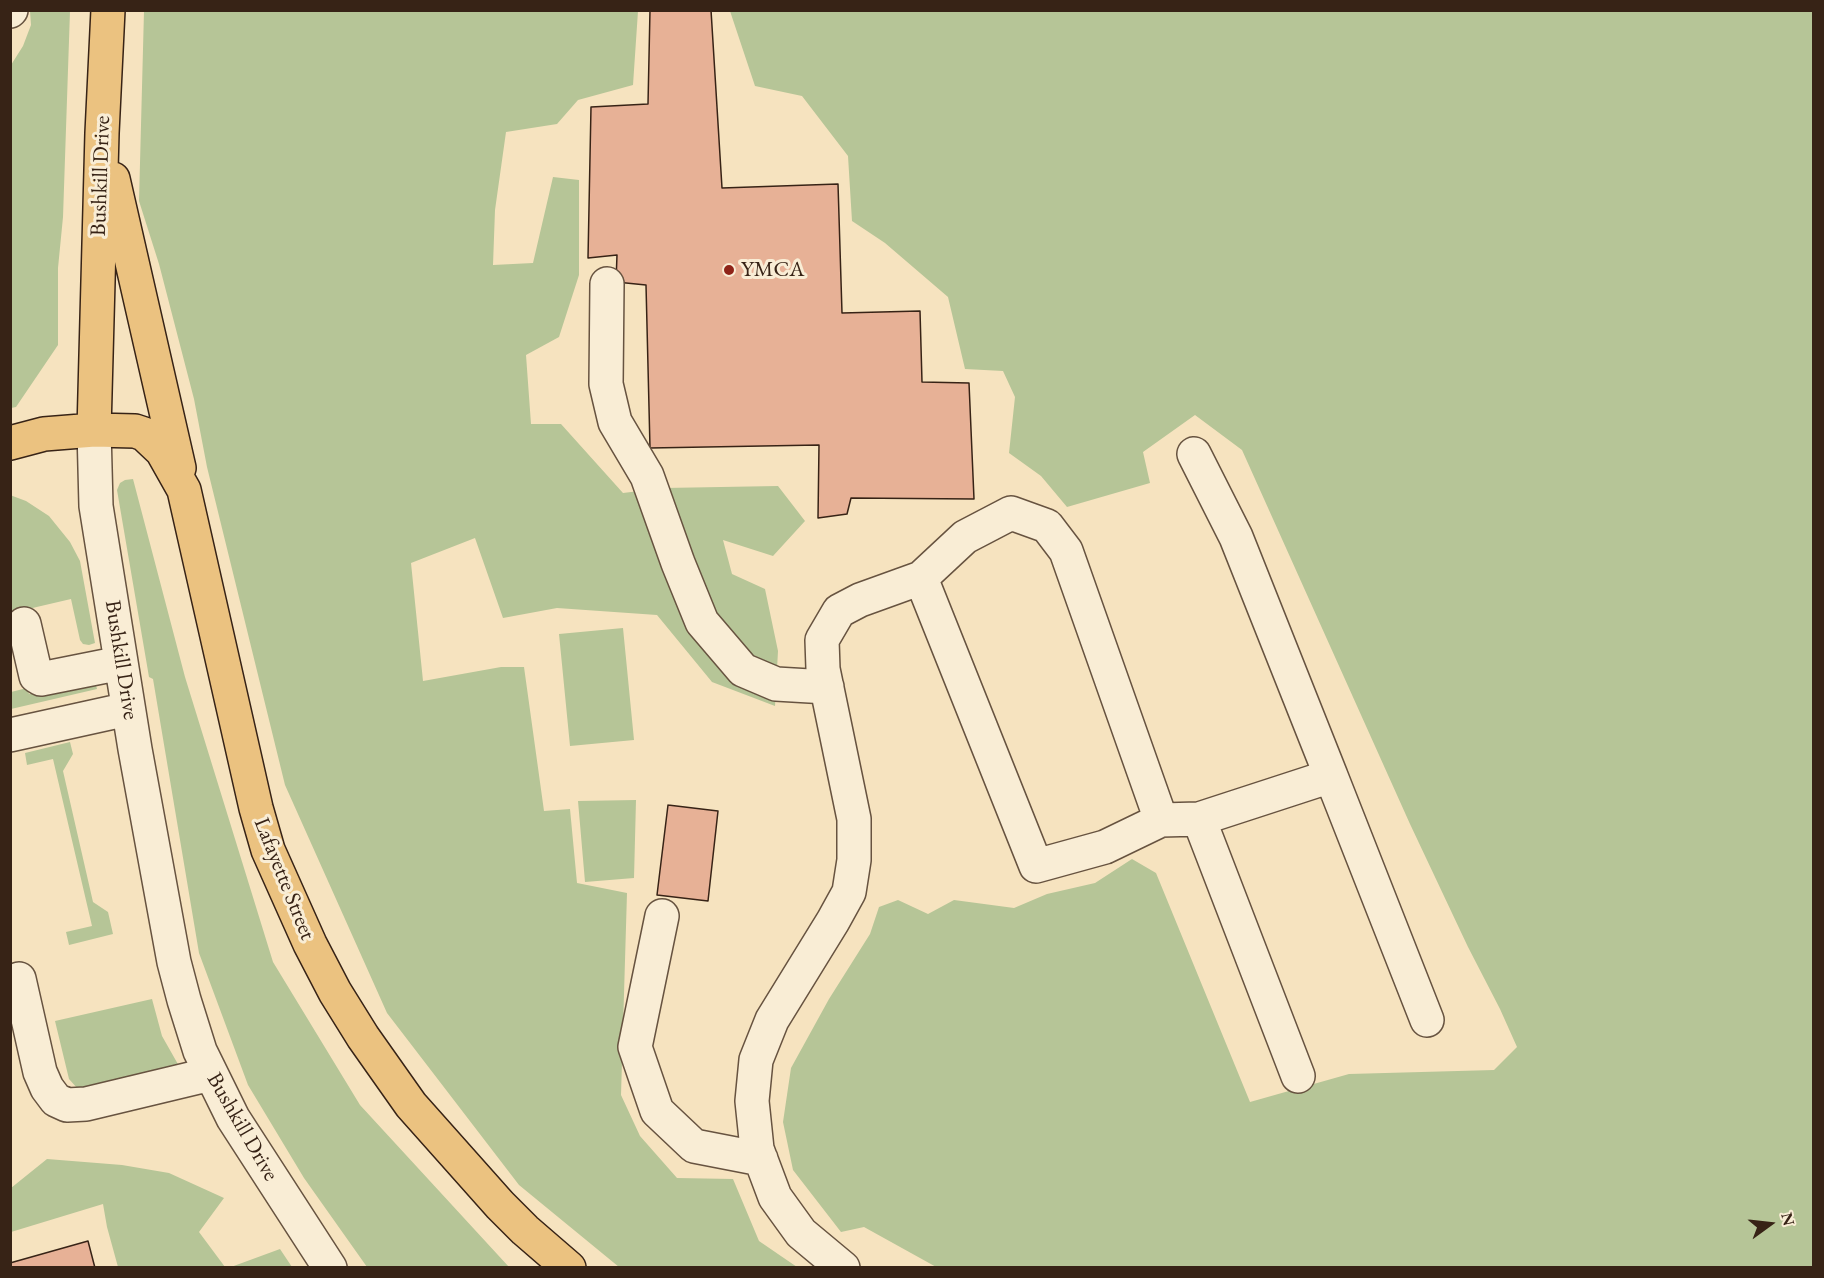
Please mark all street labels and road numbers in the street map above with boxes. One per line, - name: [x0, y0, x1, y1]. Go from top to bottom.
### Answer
- street label: Bushkill Drive: [86, 115, 116, 237]
- street label: Bushkill Drive: [99, 598, 143, 722]
- street label: Lafayette Street: [248, 814, 320, 944]
- street label: Bushkill Drive: [200, 1068, 284, 1186]

